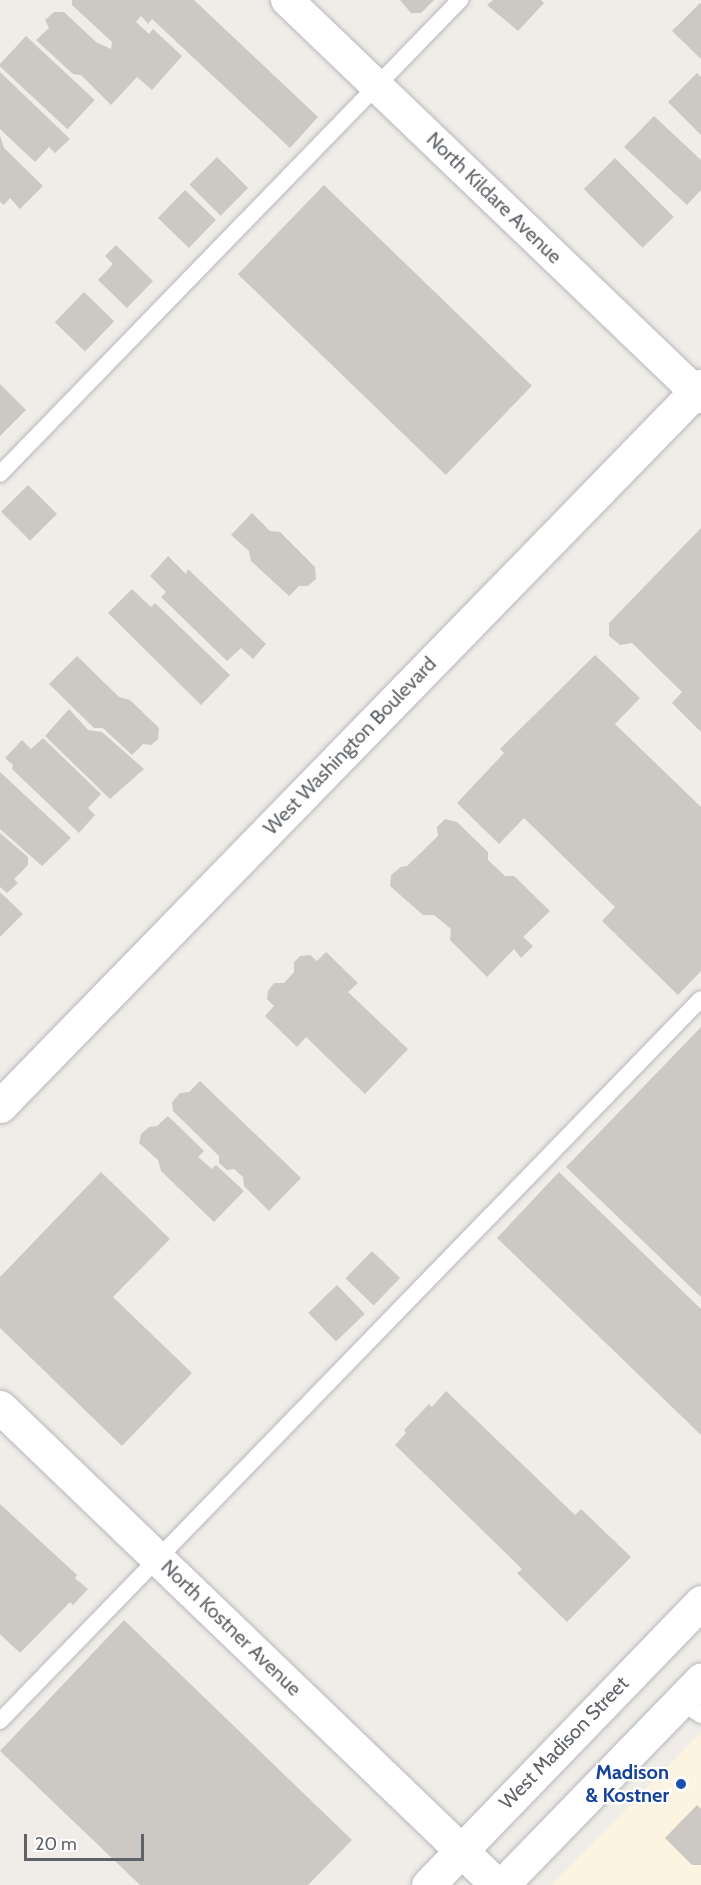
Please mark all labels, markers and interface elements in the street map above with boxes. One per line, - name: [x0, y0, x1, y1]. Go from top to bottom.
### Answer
- street label: North Kildare Avenue: [421, 127, 567, 269]
- street label: West Washington Boulevard: [259, 652, 441, 840]
- street label: North Kostner Avenue: [156, 1555, 306, 1701]
- street label: West Madison Street: [494, 1672, 634, 1814]
- place label: Madison & Kostner: [585, 1760, 669, 1807]
- marker: Madison & Kostner: [674, 1777, 688, 1791]
- scale bar: [27, 1822, 147, 1860]
- text: 20 m: [35, 1833, 77, 1855]

